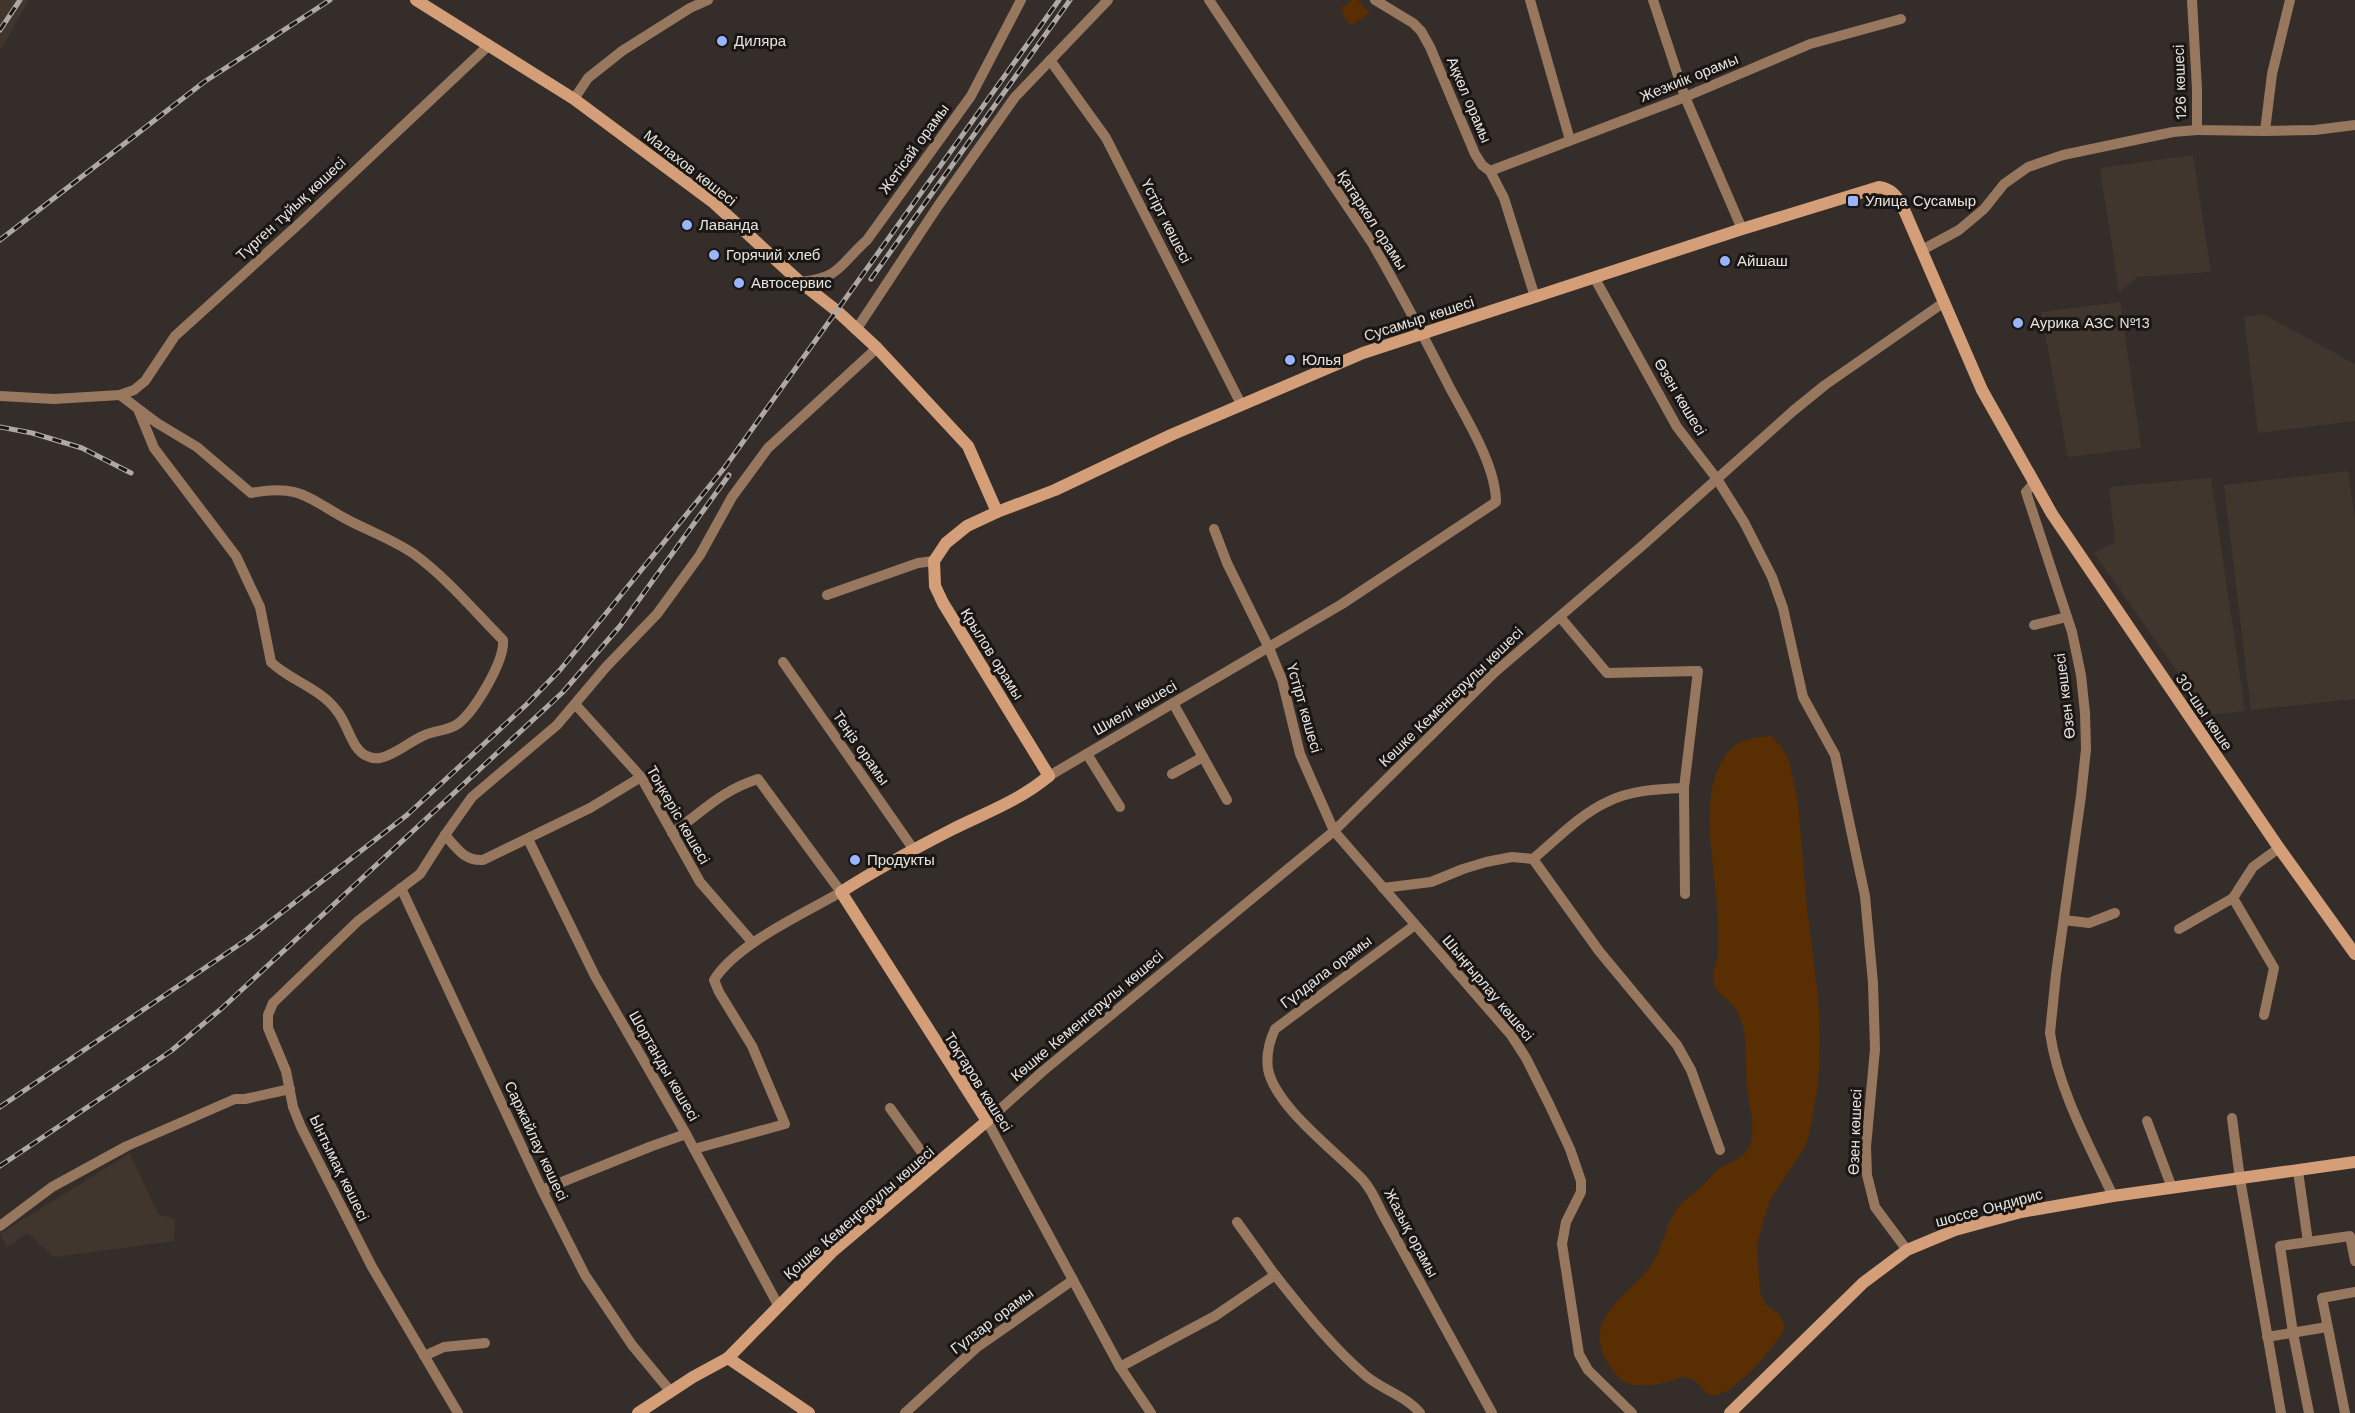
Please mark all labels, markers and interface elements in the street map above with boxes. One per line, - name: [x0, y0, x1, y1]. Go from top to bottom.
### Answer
- place label: Диляра: [734, 32, 787, 50]
- marker: Диляра: [715, 34, 729, 48]
- street label: 126 көшесі: [2170, 44, 2190, 120]
- street label: Жезкиік орамы: [1637, 50, 1741, 106]
- street label: Ақкөл орамы: [1443, 54, 1495, 146]
- street label: Жетісай орамы: [875, 100, 953, 198]
- street label: Малахов көшесі: [640, 126, 740, 210]
- street label: Түрген тұйық көшесі: [232, 154, 350, 264]
- street label: Қатаркөл орамы: [1333, 167, 1411, 273]
- street label: Үстірт көшесі: [1137, 176, 1195, 266]
- place label: Улица Сусамыр: [1865, 192, 1976, 210]
- marker: Улица Сусамыр: [1846, 194, 1860, 208]
- place label: Лаванда: [699, 216, 759, 234]
- marker: Лаванда: [680, 218, 694, 232]
- place label: Горячий хлеб: [726, 246, 820, 264]
- marker: Горячий хлеб: [707, 248, 721, 262]
- place label: Айшаш: [1737, 252, 1788, 270]
- marker: Айшаш: [1718, 254, 1732, 268]
- place label: Автосервис: [751, 274, 832, 292]
- marker: Автосервис: [732, 276, 746, 290]
- street label: Сусамыр көшесі: [1362, 293, 1476, 345]
- place label: Аурика АЗС №13: [2030, 314, 2150, 332]
- marker: Аурика АЗС №13: [2011, 316, 2025, 330]
- place label: Юлья: [1302, 351, 1341, 369]
- marker: Юлья: [1283, 353, 1297, 367]
- street label: Өзен көшесі: [1650, 355, 1710, 439]
- street label: Крылов орамы: [957, 605, 1027, 703]
- street label: Көшке Кеменгерұлы көшесі: [1375, 623, 1527, 771]
- street label: Өзен көшесі: [2051, 652, 2079, 740]
- street label: Үстірт көшесі: [1283, 661, 1325, 755]
- street label: 30-шы көше: [2172, 670, 2236, 754]
- street label: Шиелі көшесі: [1090, 677, 1180, 739]
- street label: Теңіз орамы: [829, 707, 893, 789]
- street label: Тоңкерiс көшесі: [643, 763, 713, 867]
- place label: Продукты: [867, 851, 935, 869]
- marker: Продукты: [848, 853, 862, 867]
- street label: Шыңғырлау көшесі: [1439, 931, 1537, 1045]
- street label: Гүлдала орамы: [1277, 932, 1375, 1012]
- street label: Көшке Кеменгерұлы көшесі: [1007, 947, 1167, 1085]
- street label: Шортанды көшесі: [625, 1008, 703, 1124]
- street label: Тоқтаров көшесі: [940, 1029, 1016, 1135]
- street label: Саржайлау көшесі: [500, 1078, 572, 1204]
- street label: Өзен көшесі: [1845, 1089, 1865, 1175]
- street label: Ынтымақ көшесі: [306, 1112, 372, 1224]
- street label: Қошке Кемеңгерұлы көшесі: [780, 1143, 938, 1283]
- street label: шоссе Ондирис: [1933, 1185, 2045, 1231]
- street label: Жазық орамы: [1380, 1186, 1442, 1280]
- street label: Гүлзар орамы: [947, 1284, 1037, 1358]

